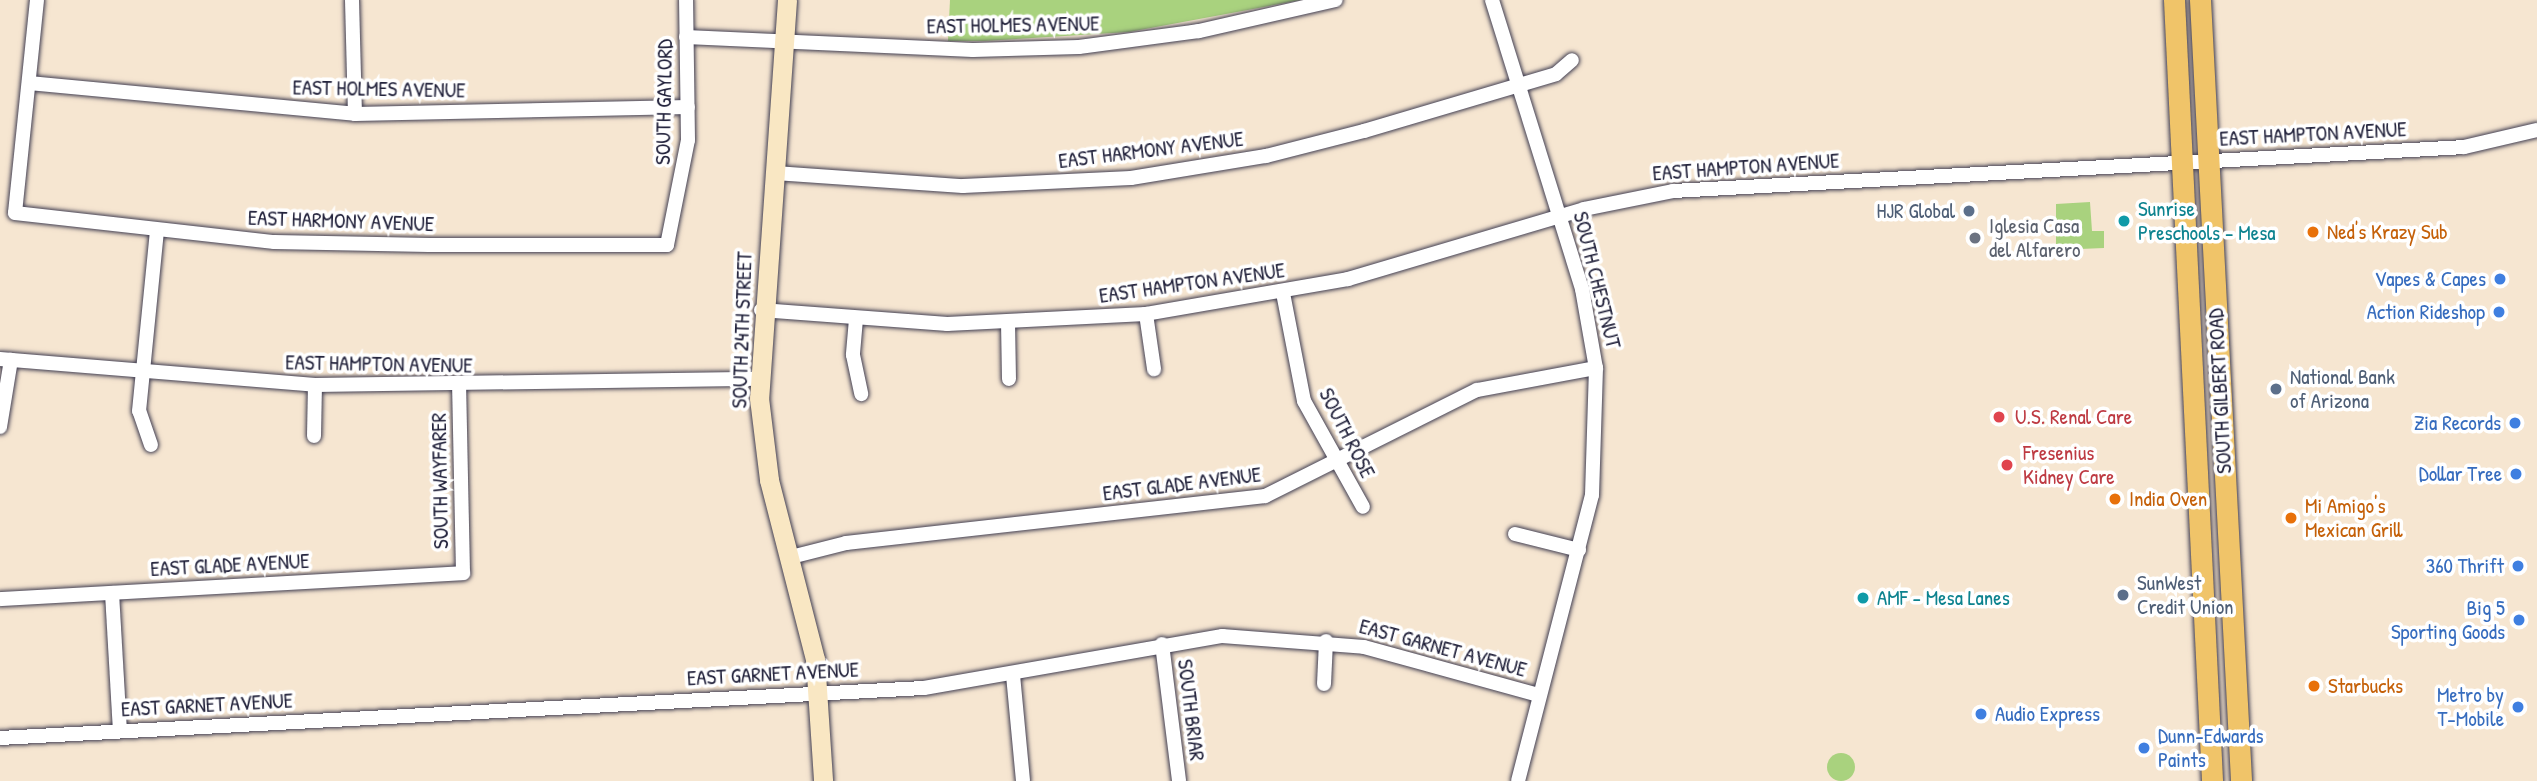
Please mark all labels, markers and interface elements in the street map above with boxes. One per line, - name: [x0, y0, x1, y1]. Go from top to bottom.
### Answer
- street label: EAST HOLMES AVENUE: [926, 11, 1100, 39]
- street label: SOUTH GAYLORD: [650, 39, 678, 165]
- street label: EAST HOLMES AVENUE: [292, 75, 466, 103]
- street label: EAST HAMPTON AVENUE: [2219, 117, 2407, 151]
- street label: EAST HARMONY AVENUE: [1057, 126, 1245, 174]
- street label: EAST HAMPTON AVENUE: [1652, 148, 1840, 186]
- place label: Sunrise Preschools - Mesa: [2138, 196, 2276, 246]
- place label: HJR Global: [1876, 198, 1955, 224]
- marker: HJR Global: [1961, 203, 1977, 219]
- street label: EAST HARMONY AVENUE: [248, 205, 434, 237]
- street label: SOUTH CHESTNUT: [1568, 209, 1626, 351]
- place label: Iglesia Casa del Alfarero: [1989, 213, 2081, 263]
- marker: Sunrise Preschools - Mesa: [2116, 213, 2132, 229]
- place label: Ned's Krazy Sub: [2327, 219, 2448, 245]
- marker: Ned's Krazy Sub: [2305, 224, 2321, 240]
- marker: Iglesia Casa del Alfarero: [1967, 230, 1983, 246]
- street label: SOUTH 24TH STREET: [727, 251, 757, 409]
- street label: EAST HAMPTON AVENUE: [1097, 257, 1287, 309]
- place label: Vapes & Capes: [2375, 266, 2486, 292]
- marker: Vapes & Capes: [2492, 271, 2508, 287]
- place label: Action Rideshop: [2367, 299, 2485, 325]
- marker: Action Rideshop: [2491, 304, 2507, 320]
- street label: SOUTH GILBERT ROAD: [2203, 308, 2237, 474]
- street label: EAST HAMPTON AVENUE: [285, 350, 473, 378]
- place label: National Bank of Arizona: [2290, 364, 2395, 414]
- marker: National Bank of Arizona: [2268, 381, 2284, 397]
- street label: SOUTH ROSE: [1314, 384, 1380, 482]
- place label: U.S. Renal Care: [2015, 404, 2132, 430]
- marker: U.S. Renal Care: [1989, 407, 2009, 427]
- place label: Zia Records: [2414, 410, 2501, 436]
- street label: SOUTH WAYFARER: [426, 413, 454, 549]
- marker: Zia Records: [2507, 415, 2523, 431]
- place label: Fresenius Kidney Care: [2023, 440, 2115, 490]
- marker: Fresenius Kidney Care: [1997, 455, 2017, 475]
- place label: Dollar Tree: [2419, 461, 2502, 487]
- street label: EAST GLADE AVENUE: [1101, 462, 1263, 506]
- marker: Dollar Tree: [2508, 466, 2524, 482]
- place label: India Oven: [2129, 486, 2207, 512]
- marker: India Oven: [2107, 491, 2123, 507]
- place label: Mi Amigo's Mexican Grill: [2305, 493, 2403, 543]
- marker: Mi Amigo's Mexican Grill: [2283, 510, 2299, 526]
- street label: EAST GLADE AVENUE: [150, 548, 310, 582]
- place label: 360 Thrift: [2426, 553, 2504, 579]
- marker: 360 Thrift: [2510, 558, 2526, 574]
- place label: SunWest Credit Union: [2137, 570, 2234, 620]
- place label: AMF - Mesa Lanes: [1877, 585, 2010, 611]
- marker: SunWest Credit Union: [2115, 587, 2131, 603]
- marker: AMF - Mesa Lanes: [1855, 590, 1871, 606]
- place label: Big 5 Sporting Goods: [2391, 595, 2505, 645]
- marker: Big 5 Sporting Goods: [2511, 612, 2527, 628]
- street label: EAST GARNET AVENUE: [1357, 614, 1529, 682]
- street label: EAST GARNET AVENUE: [686, 657, 860, 691]
- street label: SOUTH BRIAR: [1172, 658, 1210, 762]
- place label: Starbucks: [2328, 673, 2403, 699]
- marker: Starbucks: [2306, 678, 2322, 694]
- place label: Metro by T-Mobile: [2437, 682, 2504, 732]
- street label: EAST GARNET AVENUE: [120, 688, 294, 722]
- marker: Metro by T-Mobile: [2510, 699, 2526, 715]
- place label: Audio Express: [1995, 701, 2100, 727]
- marker: Audio Express: [1973, 706, 1989, 722]
- place label: Dunn-Edwards Paints: [2158, 723, 2264, 773]
- marker: Dunn-Edwards Paints: [2136, 740, 2152, 756]

